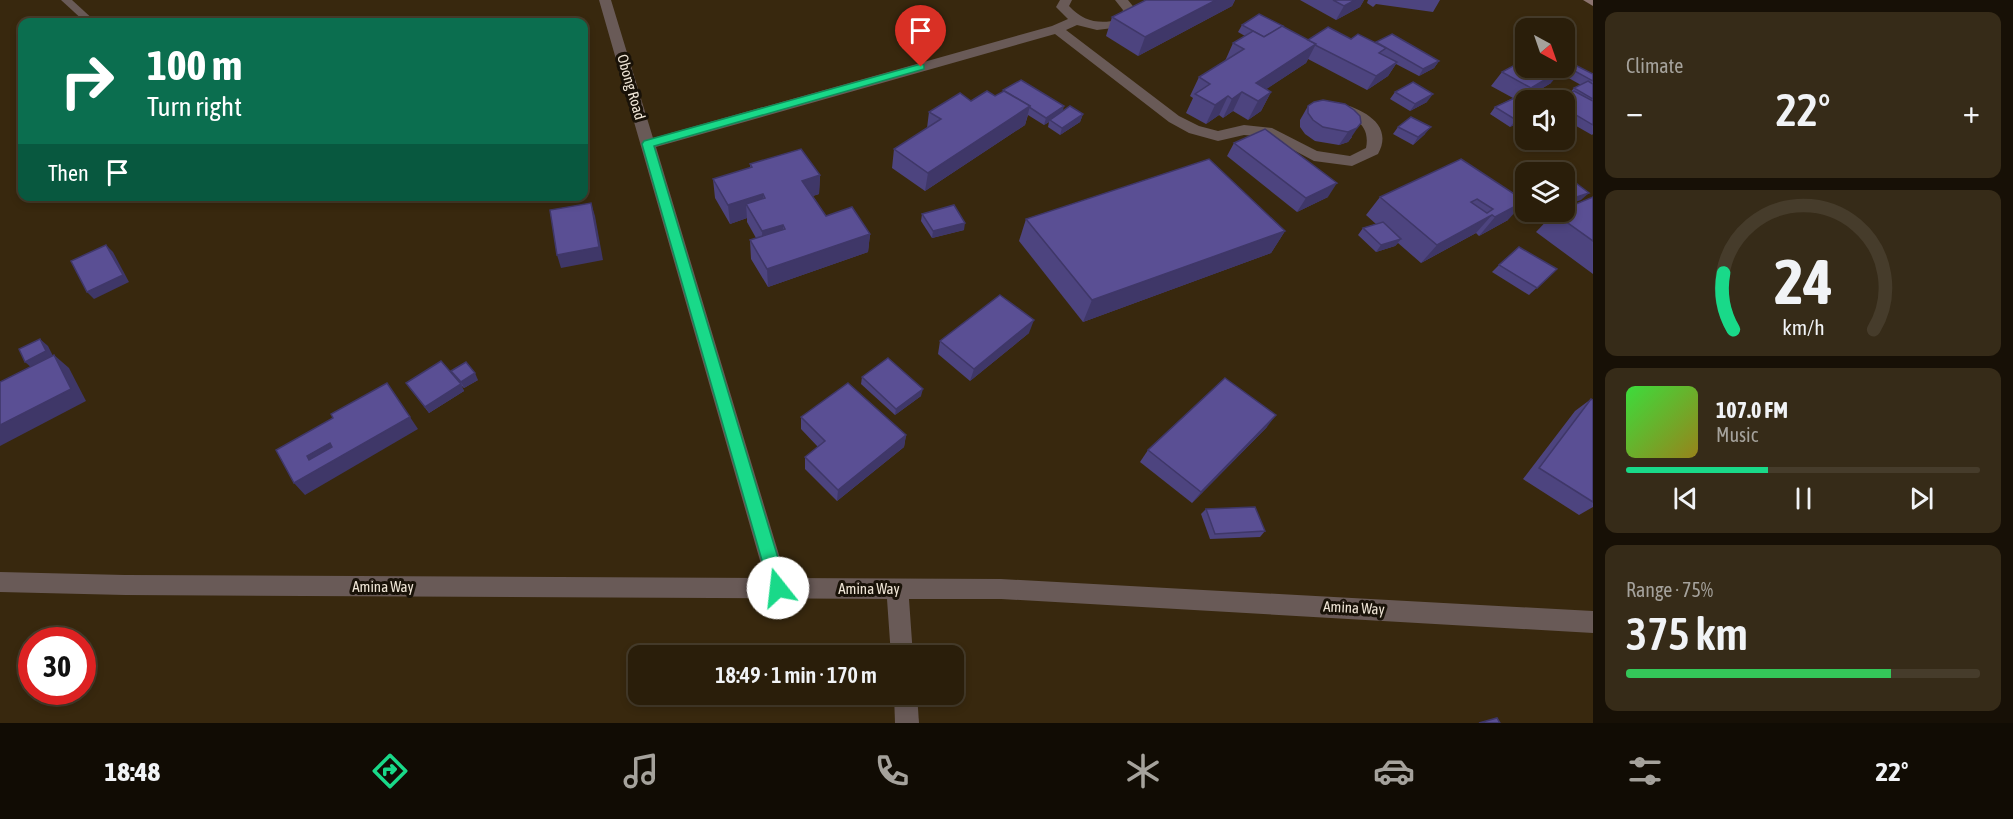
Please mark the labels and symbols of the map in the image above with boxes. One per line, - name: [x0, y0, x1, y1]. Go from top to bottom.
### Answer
- pin: [895, 5, 946, 67]
- north arrow: [1515, 18, 1575, 78]
- street label: Obong Road: [614, 52, 649, 122]
- position arrow: [746, 556, 810, 620]
- street label: Amina Way: [352, 578, 414, 595]
- street label: Amina Way: [838, 580, 900, 597]
- street label: Amina Way: [1323, 597, 1385, 618]
- speed limit sign: 30: [18, 627, 96, 705]

